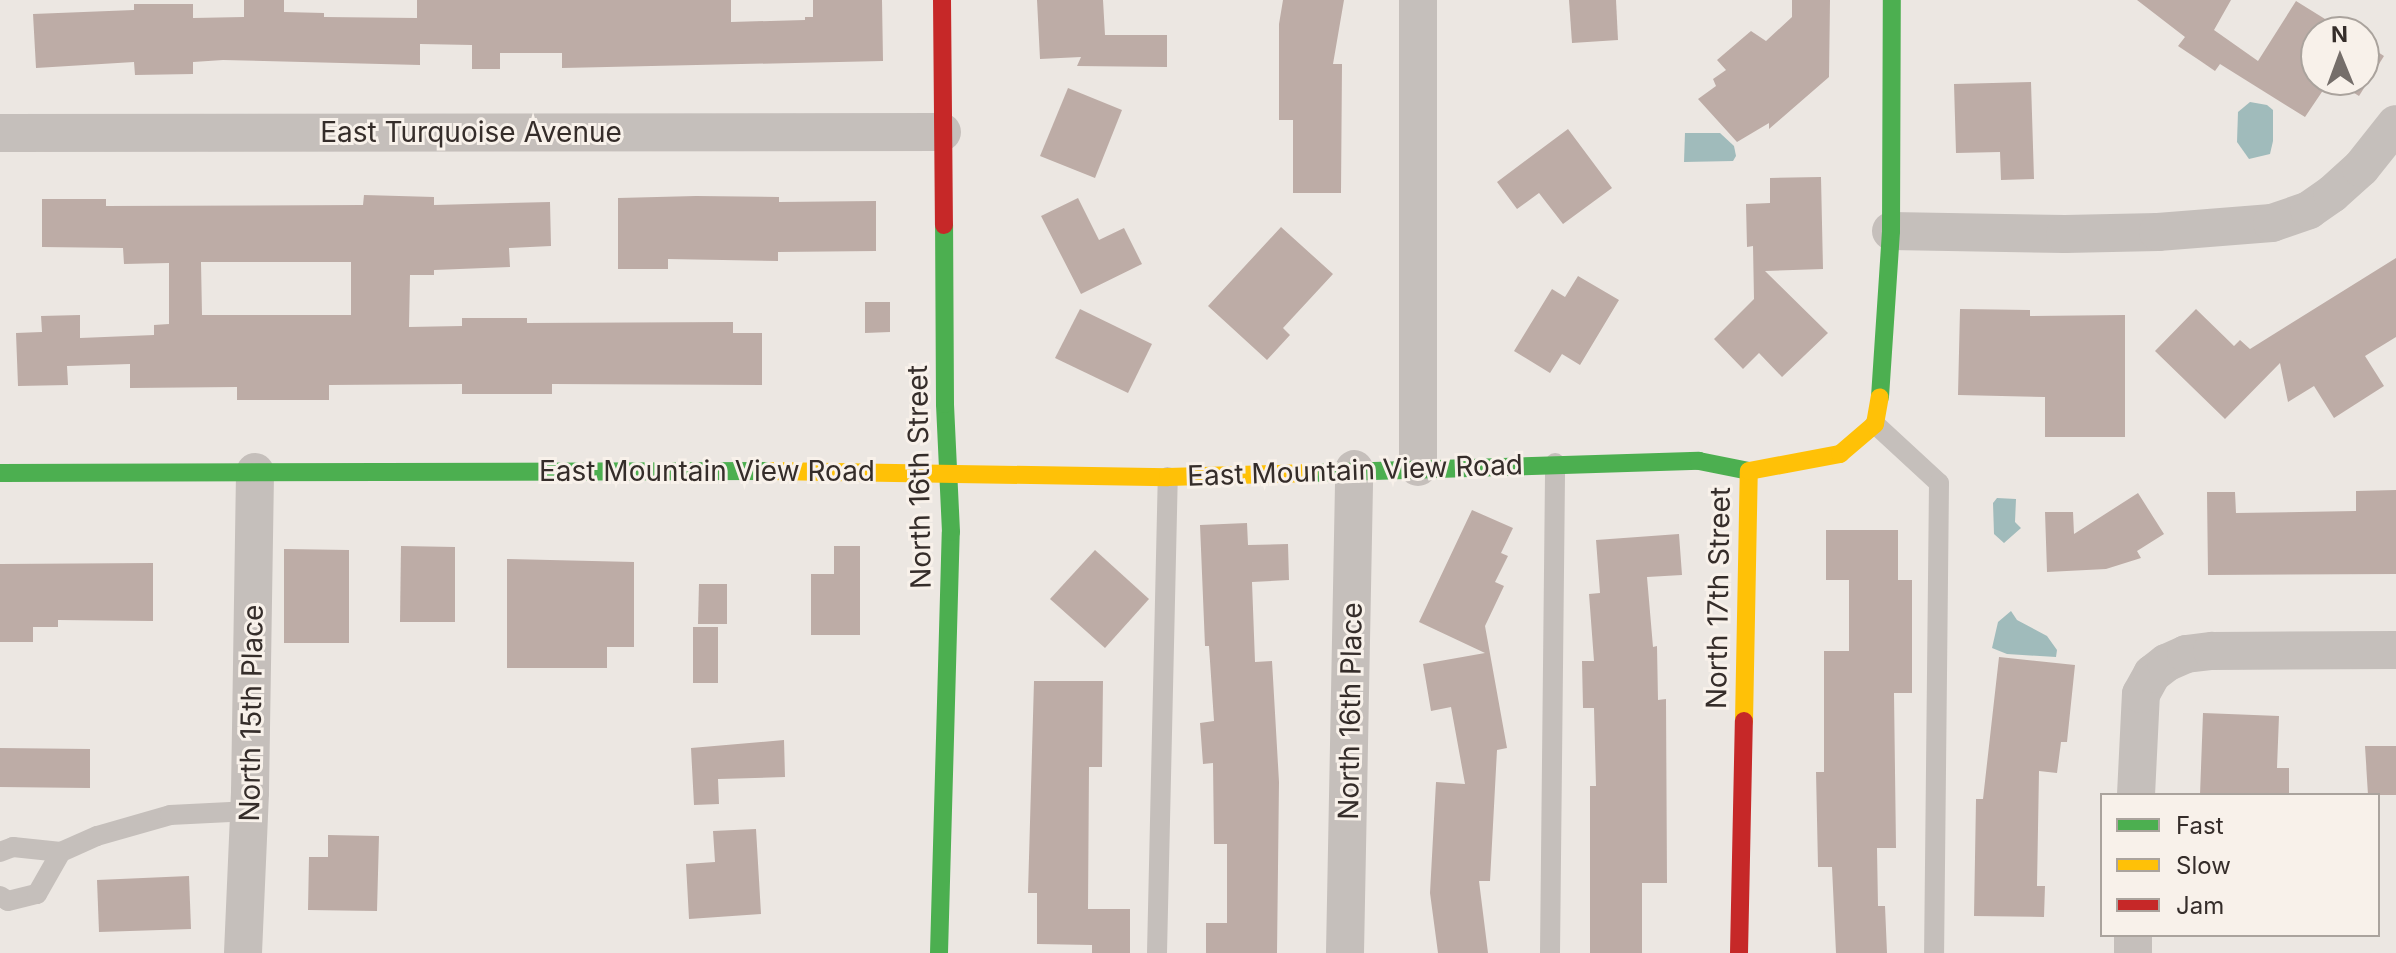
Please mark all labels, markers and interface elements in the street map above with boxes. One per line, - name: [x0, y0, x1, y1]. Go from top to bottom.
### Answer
- north arrow: [2300, 16, 2380, 96]
- text: N: [2331, 21, 2348, 47]
- street label: East Turquoise Avenue: [320, 115, 622, 149]
- street label: North 16th Street: [900, 365, 938, 589]
- street label: East Mountain View Road: [1187, 447, 1523, 493]
- street label: East Mountain View Road: [539, 454, 875, 488]
- street label: North 17th Street: [1699, 487, 1737, 709]
- street label: North 16th Place: [1331, 602, 1369, 820]
- street label: North 15th Place: [232, 604, 270, 822]
- legend: [2100, 793, 2380, 937]
- text: Fast: [2176, 811, 2224, 840]
- text: Slow: [2176, 851, 2231, 880]
- text: Jam: [2176, 891, 2224, 920]

